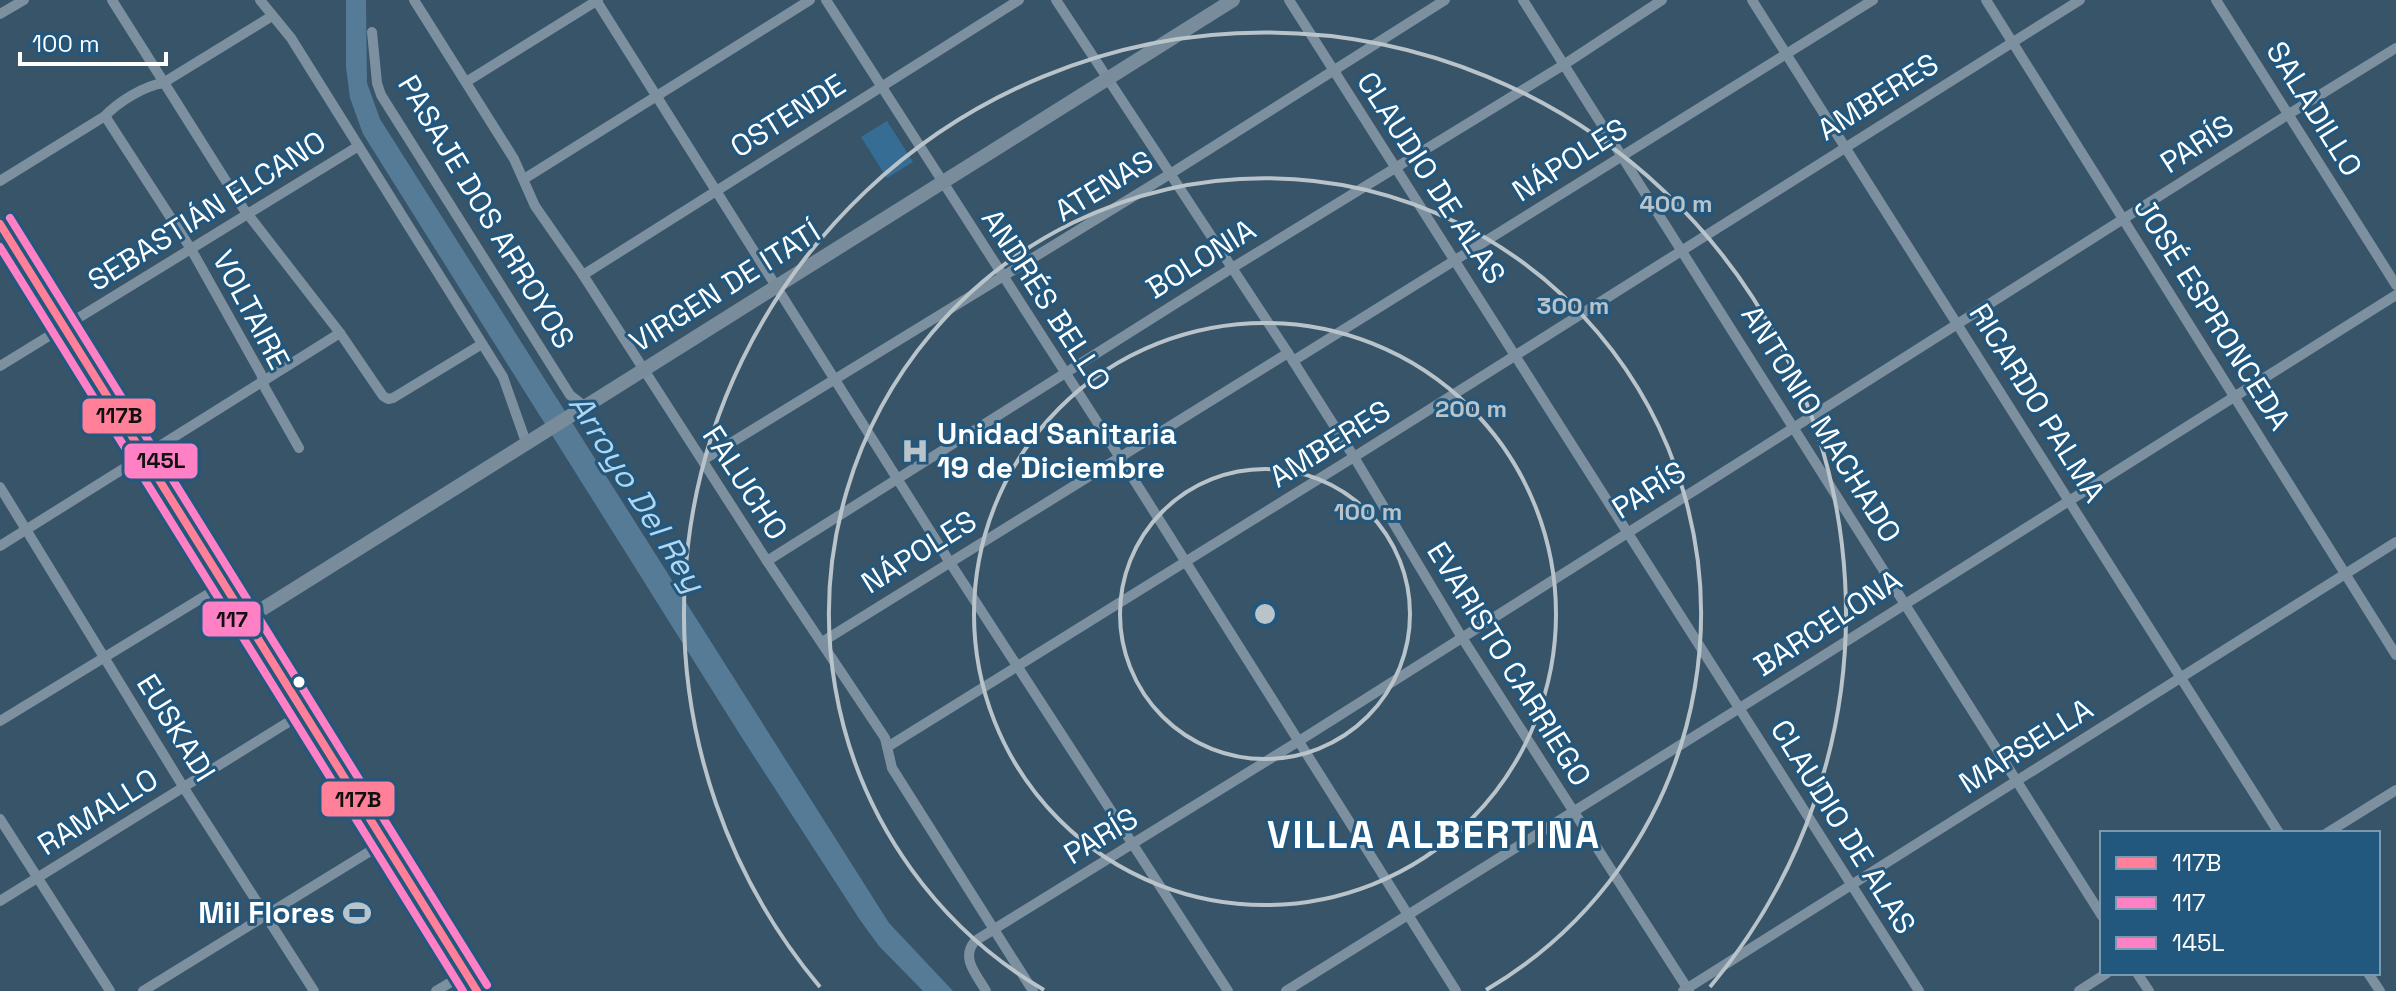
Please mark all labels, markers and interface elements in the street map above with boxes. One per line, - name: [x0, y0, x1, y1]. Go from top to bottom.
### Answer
- scale bar: [20, 16, 166, 66]
- text: 100 m: [32, 28, 100, 59]
- street label: SALADILLO: [2258, 34, 2371, 183]
- street label: AMBERES: [1810, 44, 1946, 149]
- street label: CLAUDIO DE ALAS: [1348, 64, 1515, 291]
- street label: OSTENDE: [723, 65, 853, 166]
- street label: PASAJE DOS ARROYOS: [389, 68, 584, 356]
- street label: PARÍS: [2153, 105, 2241, 182]
- street label: NÁPOLES: [1505, 109, 1635, 210]
- street label: SEBASTIÁN ELCANO: [80, 122, 333, 300]
- street label: ATENAS: [1047, 141, 1160, 230]
- text: 400 m: [1640, 188, 1712, 219]
- street label: JOSÉ ESPRONCEDA: [2125, 190, 2300, 438]
- street label: ANDRÉS BELLO: [973, 201, 1120, 398]
- street label: BOLONIA: [1139, 210, 1263, 307]
- street label: VIRGEN DE ITATÍ: [622, 212, 827, 361]
- street label: VOLTAIRE: [204, 244, 299, 376]
- text: 300 m: [1537, 290, 1609, 321]
- street label: RICARDO PALMA: [1961, 296, 2114, 510]
- street label: ANTONIO MACHADO: [1733, 298, 1910, 550]
- water label: Arroyo Del Rey: [560, 387, 715, 601]
- street label: AMBERES: [1262, 391, 1398, 496]
- text: 200 m: [1435, 393, 1507, 424]
- line badge: 117B: [81, 397, 157, 435]
- text: 117B: [96, 401, 142, 429]
- place label: Unidad Sanitaria 19 de Diciembre: [937, 414, 1177, 487]
- street label: FALUCHO: [694, 418, 797, 547]
- hospital icon: Unidad Sanitaria 19 de Diciembre: [900, 436, 930, 466]
- line badge: 145L: [123, 442, 199, 480]
- text: 145L: [136, 446, 186, 474]
- street label: PARÍS: [1605, 452, 1693, 527]
- text: 100 m: [1334, 496, 1402, 527]
- street label: NÁPOLES: [854, 501, 984, 602]
- street label: EVARISTO CARRIEGO: [1418, 534, 1600, 793]
- street label: BARCELONA: [1747, 560, 1909, 685]
- line badge: 117: [201, 600, 262, 638]
- centre of rings: [1251, 600, 1279, 628]
- text: 117: [216, 605, 248, 633]
- street label: EUSKADI: [128, 667, 225, 789]
- unlabelled marker: [291, 674, 307, 690]
- street label: MARSELLA: [1951, 689, 2100, 802]
- street label: CLAUDIO DE ALAS: [1762, 712, 1925, 941]
- street label: RAMALLO: [30, 759, 165, 864]
- line badge: 117B: [320, 780, 396, 818]
- text: 117B: [335, 785, 381, 813]
- street label: PARÍS: [1056, 798, 1145, 873]
- district label: VILLA ALBERTINA: [1267, 811, 1601, 859]
- legend: [2100, 831, 2380, 975]
- text: 117B: [2172, 847, 2221, 878]
- text: 117: [2172, 887, 2206, 918]
- place label: Mil Flores: [198, 893, 335, 932]
- sports icon: Mil Flores: [342, 898, 372, 928]
- text: 145L: [2172, 927, 2225, 958]

